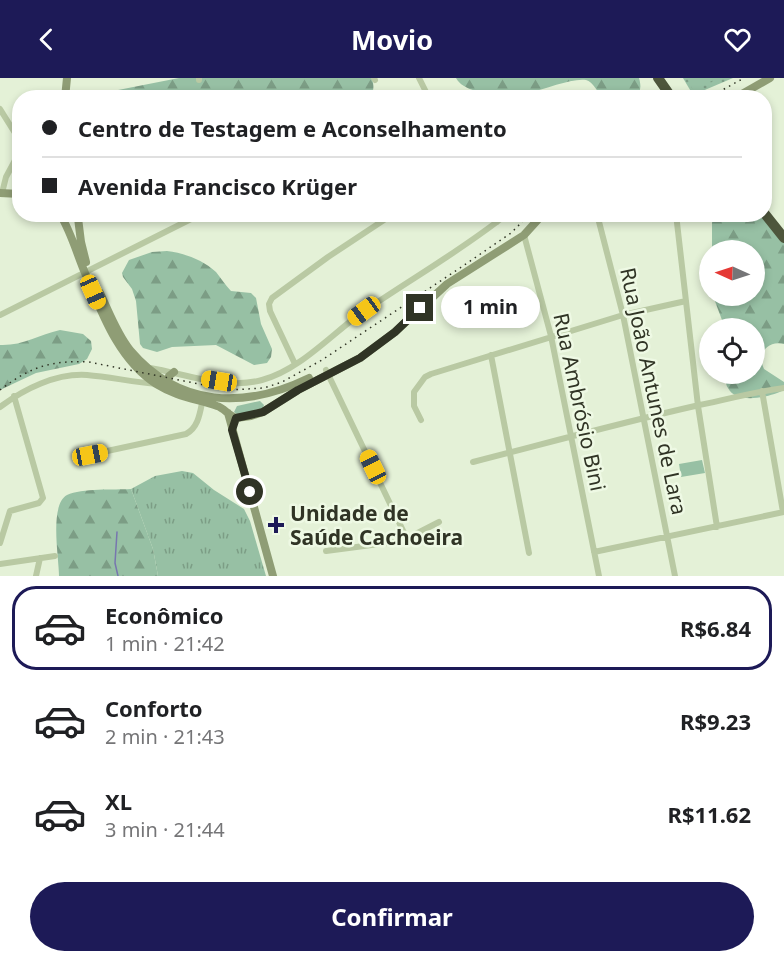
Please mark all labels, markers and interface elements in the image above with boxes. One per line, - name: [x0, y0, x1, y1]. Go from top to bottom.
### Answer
- text: Movio: [351, 21, 433, 58]
- icon: back: [30, 23, 63, 56]
- icon: heart: [721, 23, 754, 56]
- text: Centro de Testagem e Aconselhamento: [78, 113, 507, 143]
- text: Avenida Francisco Krüger: [78, 171, 357, 201]
- north arrow: [699, 240, 765, 306]
- map controls: [699, 240, 765, 384]
- street label: Rua João Antunes de Lara: [614, 265, 694, 517]
- car: [77, 272, 109, 312]
- callout: 1 min: [441, 287, 540, 329]
- car: [344, 293, 384, 329]
- text: 1 min: [463, 293, 518, 320]
- route end: [406, 294, 433, 321]
- street label: Rua Ambrósio Bini: [547, 310, 613, 494]
- button: locate: [699, 318, 765, 384]
- car: [200, 369, 238, 393]
- car: [71, 443, 109, 467]
- car: [357, 447, 389, 487]
- route start: [236, 478, 263, 505]
- place label: Unidade de Saúde Cachoeira: [290, 499, 463, 551]
- marker: Unidade de Saúde Cachoeira: [267, 516, 285, 534]
- text: Econômico: [105, 600, 224, 630]
- icon: car: [33, 601, 87, 655]
- text: R$6.84: [680, 613, 751, 643]
- text: 1 min · 21:42: [105, 630, 225, 657]
- text: Conforto: [105, 693, 203, 723]
- icon: car: [33, 694, 87, 748]
- text: R$9.23: [680, 706, 751, 736]
- text: 2 min · 21:43: [105, 723, 225, 750]
- text: XL: [105, 786, 132, 816]
- icon: car: [33, 787, 87, 841]
- text: R$11.62: [667, 799, 751, 829]
- text: 3 min · 21:44: [105, 816, 225, 843]
- button: Confirmar: [30, 882, 754, 951]

